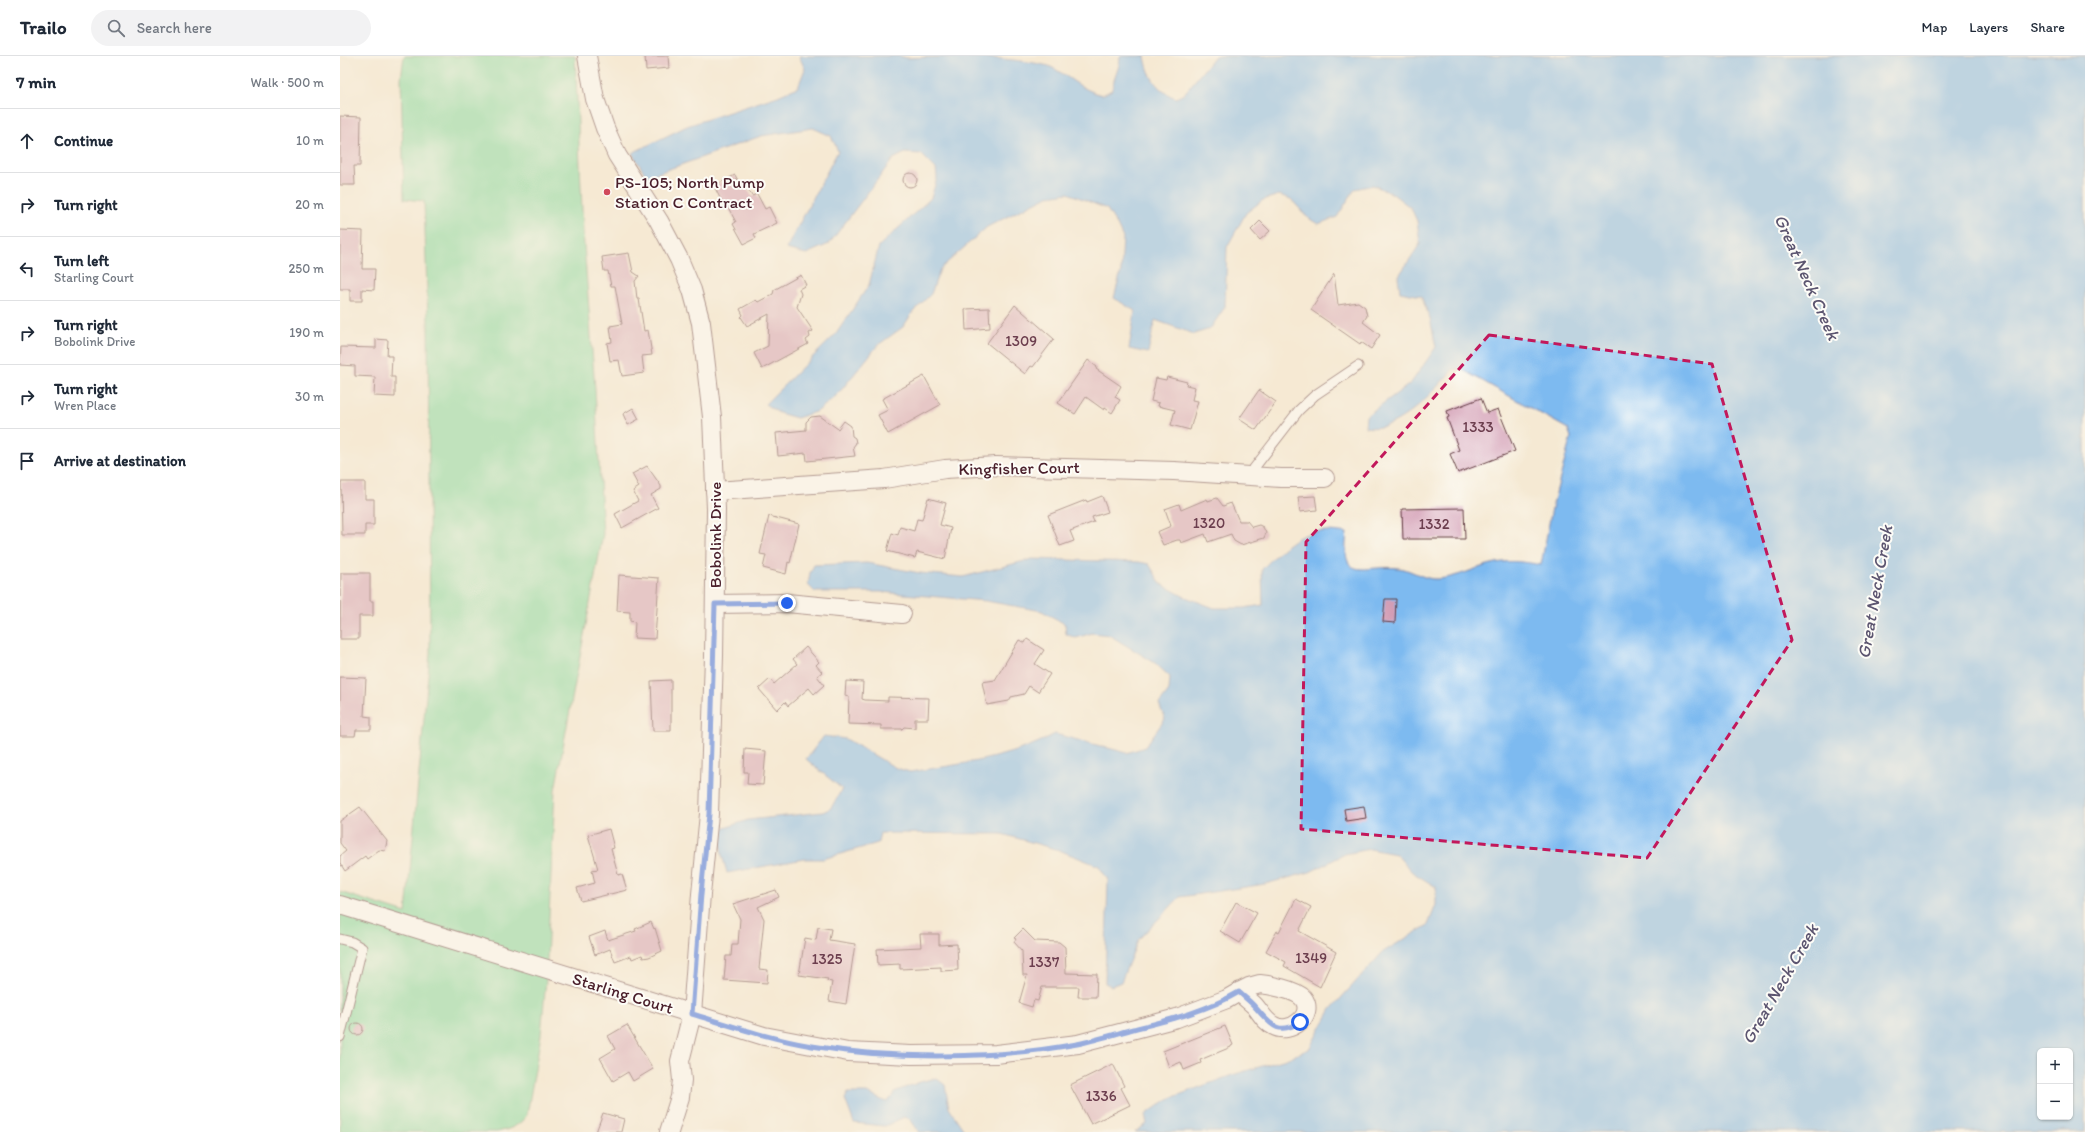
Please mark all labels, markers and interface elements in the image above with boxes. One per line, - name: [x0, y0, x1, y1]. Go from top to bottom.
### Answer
- search box: [91, 10, 371, 46]
- text: Trailo: [20, 16, 67, 39]
- icon: search: [105, 17, 127, 39]
- text: Search here: [137, 19, 212, 37]
- text: Map: [1922, 19, 1947, 36]
- text: Layers: [1969, 19, 2008, 36]
- text: Share: [2030, 19, 2065, 36]
- text: 7 min: [16, 72, 56, 92]
- text: Walk · 500 m: [251, 75, 324, 90]
- icon: ahead: [16, 130, 38, 152]
- text: Continue: [54, 132, 113, 150]
- text: 10 m: [296, 133, 324, 148]
- place label: PS-105; North Pump Station C Contract: [615, 172, 764, 212]
- marker: PS-105; North Pump Station C Contract: [602, 187, 612, 197]
- icon: right: [16, 194, 38, 216]
- text: Turn right: [54, 196, 118, 214]
- text: 20 m: [295, 197, 324, 212]
- water label: Great Neck Creek: [1769, 211, 1845, 345]
- text: Turn left: [54, 252, 109, 270]
- icon: left: [16, 258, 38, 280]
- text: 250 m: [288, 261, 324, 276]
- text: Starling Court: [54, 270, 134, 285]
- text: Turn right: [54, 316, 118, 334]
- icon: right: [16, 322, 38, 344]
- text: 190 m: [289, 325, 324, 340]
- house number: 1309: [1005, 332, 1037, 350]
- text: Bobolink Drive: [54, 334, 135, 349]
- text: Turn right: [54, 380, 118, 398]
- icon: right: [16, 386, 38, 408]
- text: 30 m: [295, 389, 324, 404]
- text: Wren Place: [54, 398, 116, 413]
- house number: 1333: [1462, 418, 1494, 436]
- icon: arrive: [16, 450, 38, 472]
- text: Arrive at destination: [54, 452, 186, 470]
- street label: Kingfisher Court: [958, 457, 1080, 479]
- street label: Bobolink Drive: [705, 482, 725, 588]
- house number: 1320: [1193, 514, 1225, 532]
- house number: 1332: [1418, 515, 1450, 533]
- water label: Great Neck Creek: [1852, 522, 1898, 660]
- route end: [778, 594, 796, 612]
- water label: Great Neck Creek: [1737, 918, 1824, 1048]
- house number: 1349: [1295, 949, 1327, 967]
- house number: 1325: [812, 950, 843, 968]
- house number: 1337: [1029, 953, 1060, 971]
- street label: Starling Court: [570, 968, 676, 1018]
- route start: [1291, 1013, 1309, 1031]
- map controls: [2037, 1048, 2073, 1120]
- button: +: [2037, 1048, 2073, 1084]
- button: −: [2037, 1084, 2073, 1120]
- house number: 1336: [1085, 1087, 1117, 1105]

